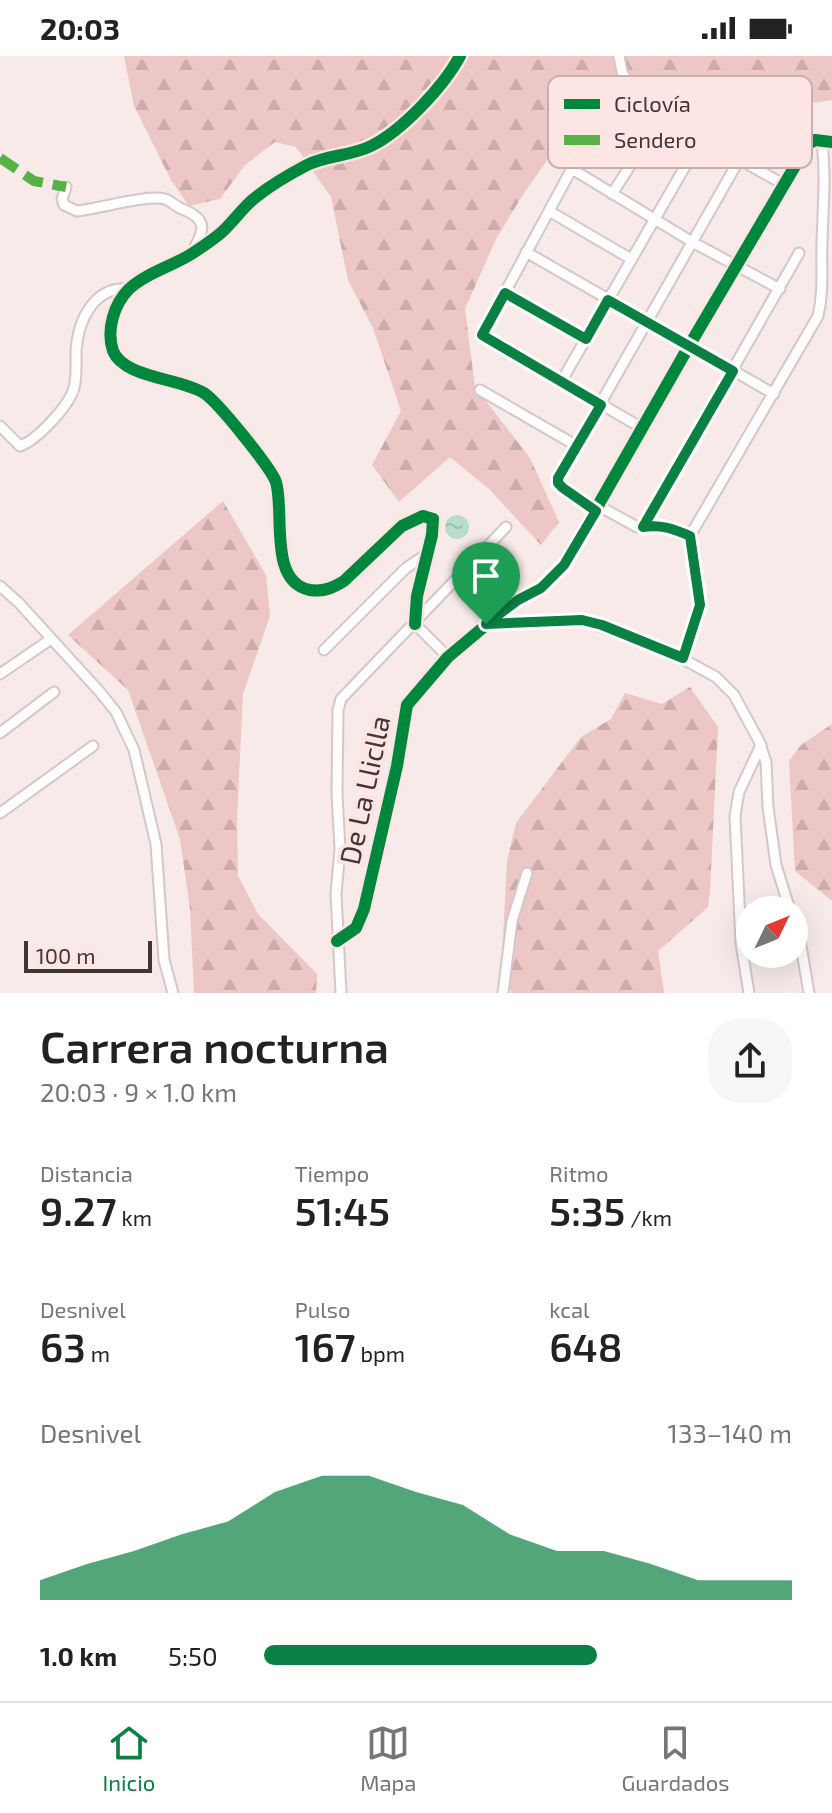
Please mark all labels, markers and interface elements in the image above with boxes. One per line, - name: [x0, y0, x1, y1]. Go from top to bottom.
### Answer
- text: 20:03: [40, 10, 120, 46]
- legend: [548, 76, 812, 168]
- text: Ciclovía: [614, 90, 691, 116]
- text: Sendero: [614, 126, 696, 152]
- pin: [452, 542, 520, 624]
- icon: arrive: [464, 554, 508, 598]
- street label: De La Lliclla: [332, 713, 396, 867]
- north arrow: [736, 896, 808, 968]
- map controls: [736, 896, 808, 968]
- scale bar: [24, 937, 152, 973]
- text: 100 m: [36, 942, 95, 968]
- text: Carrera nocturna: [40, 1019, 389, 1072]
- button: share: [708, 1019, 792, 1103]
- text: 20:03 · 9 × 1.0 km: [40, 1076, 237, 1107]
- text: Distancia: [40, 1160, 133, 1186]
- text: Tiempo: [295, 1160, 369, 1186]
- text: Ritmo: [549, 1160, 609, 1186]
- text: 9.27: [40, 1186, 117, 1234]
- text: 51:45: [295, 1186, 390, 1234]
- text: 5:35: [549, 1186, 625, 1234]
- text: km: [117, 1204, 152, 1230]
- text: /km: [625, 1204, 672, 1230]
- text: Desnivel: [40, 1296, 126, 1322]
- text: Pulso: [295, 1296, 350, 1322]
- text: kcal: [549, 1296, 590, 1322]
- text: 63: [40, 1322, 86, 1370]
- text: 167: [295, 1322, 356, 1370]
- text: 648: [549, 1322, 622, 1370]
- text: m: [86, 1340, 110, 1366]
- text: bpm: [356, 1340, 405, 1366]
- text: Desnivel: [40, 1417, 141, 1448]
- text: 133–140 m: [668, 1417, 792, 1448]
- text: 1.0 km: [40, 1640, 117, 1671]
- text: 5:50: [168, 1640, 218, 1671]
- tab: Inicio: [103, 1721, 155, 1795]
- tab: Mapa: [360, 1721, 416, 1795]
- tab: Guardados: [621, 1721, 729, 1795]

